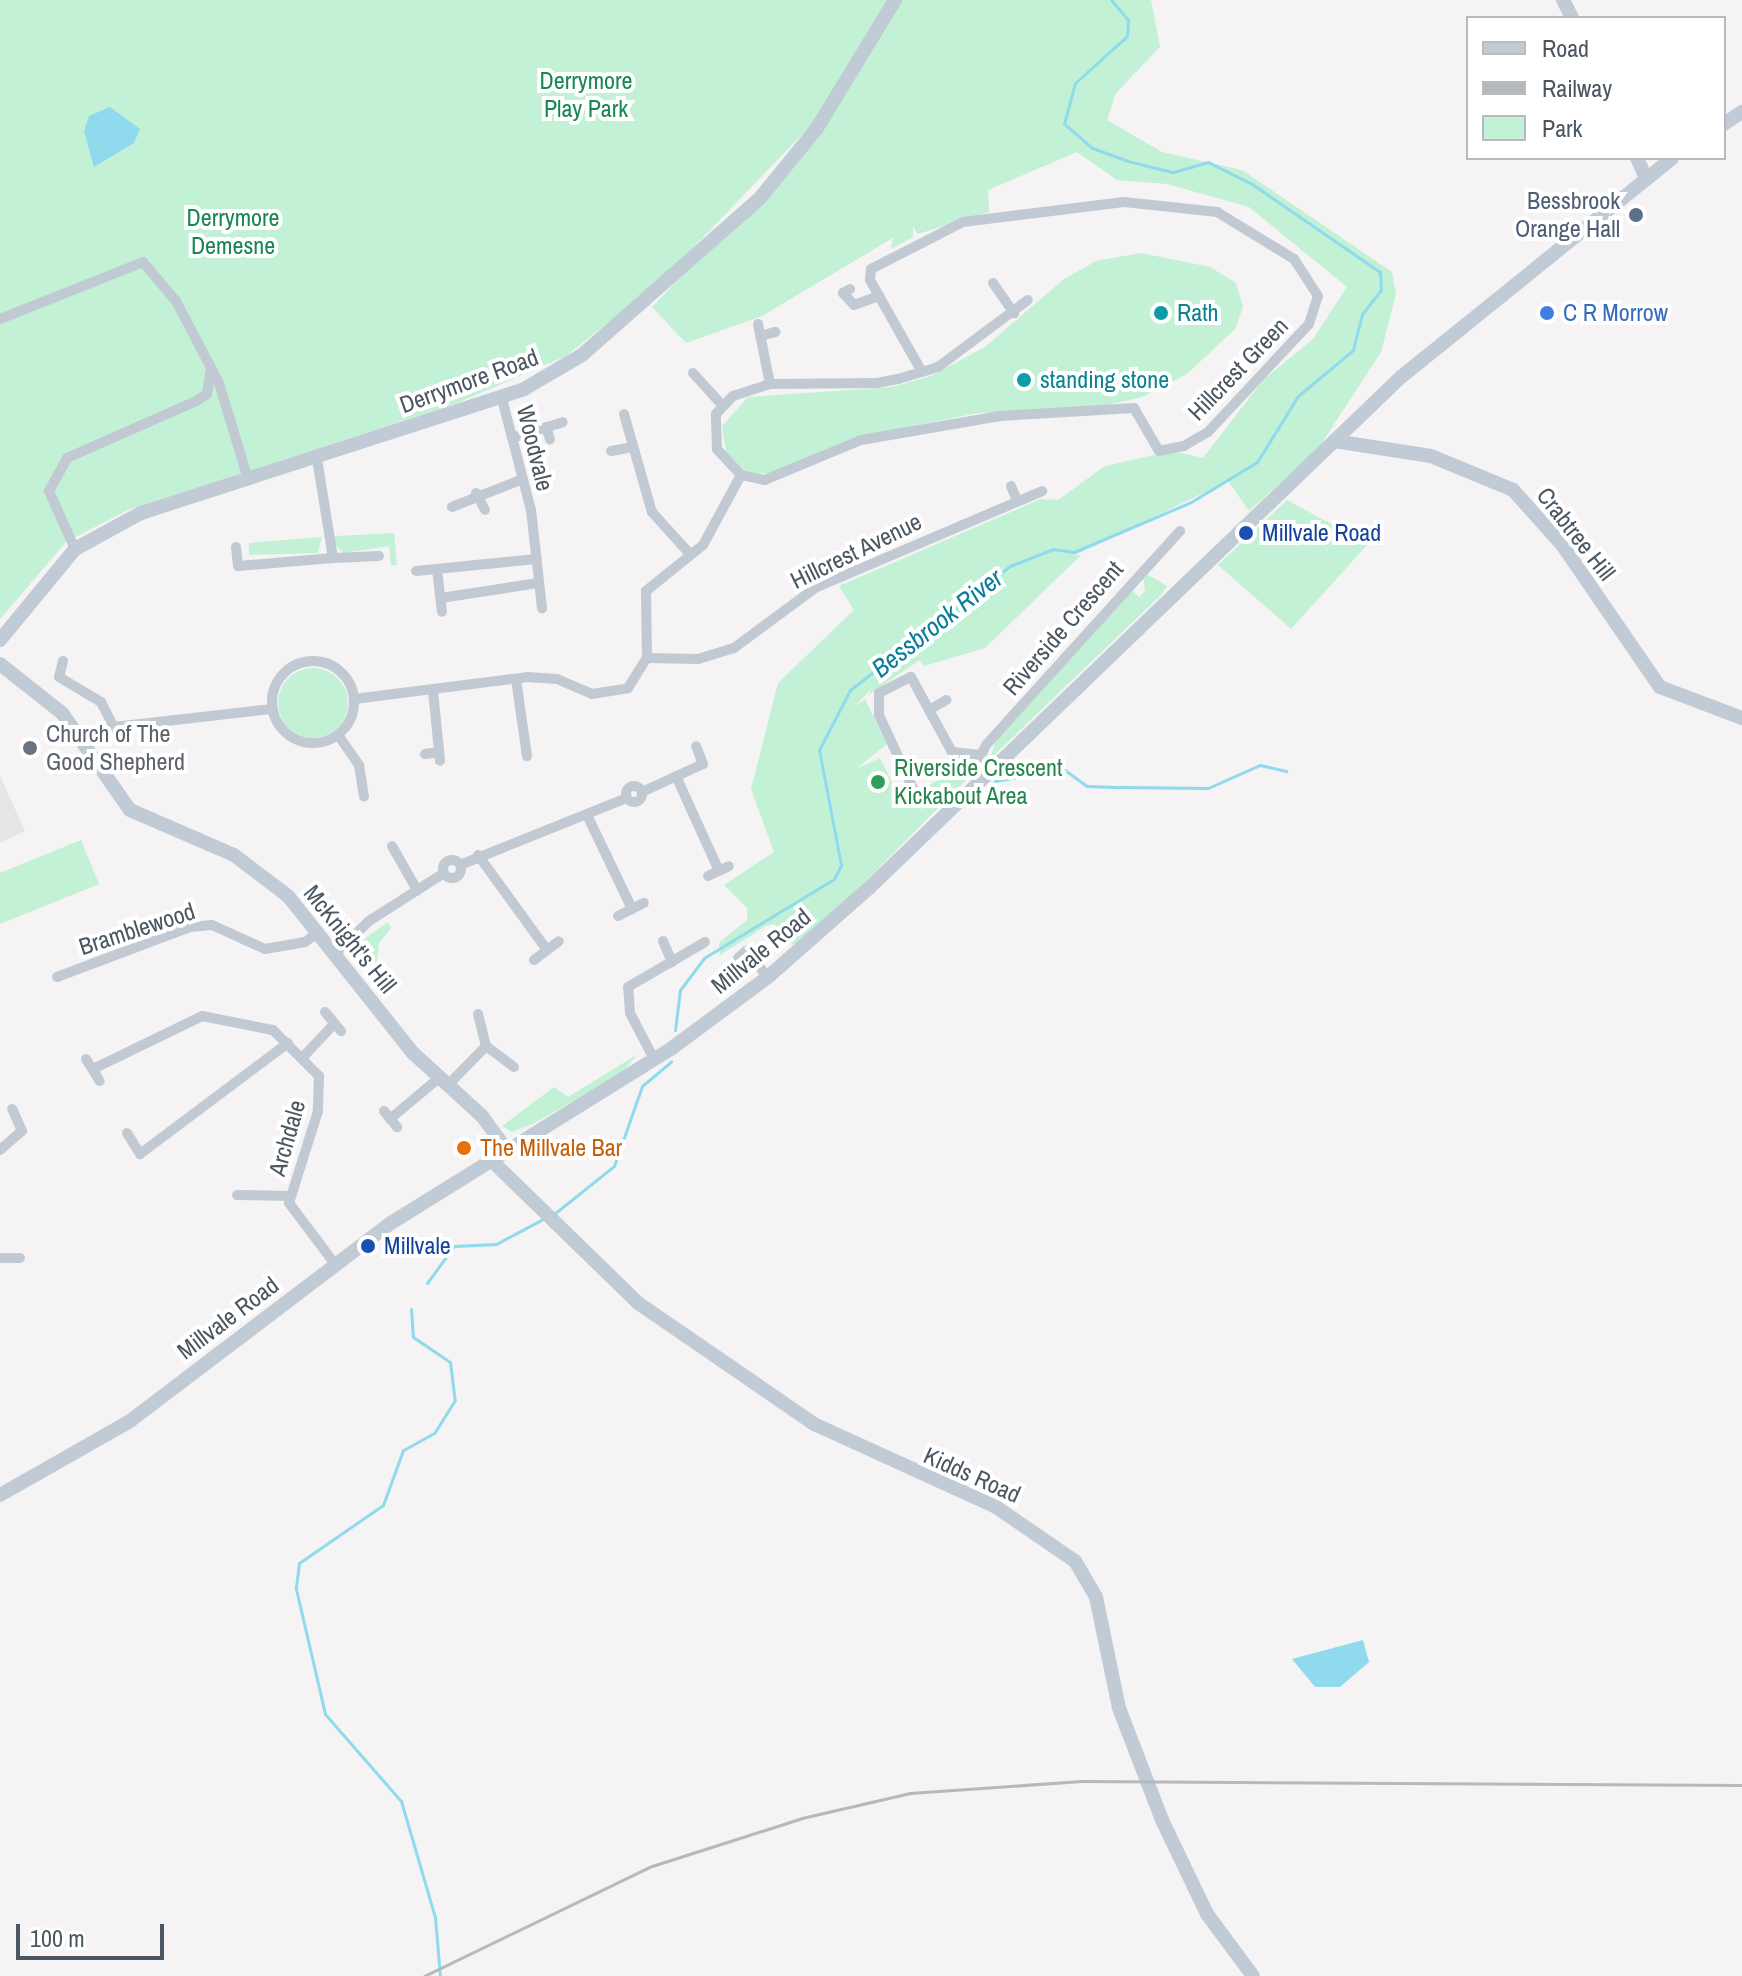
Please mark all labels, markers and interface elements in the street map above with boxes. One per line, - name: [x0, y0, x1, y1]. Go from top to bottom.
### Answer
- legend: [1466, 16, 1726, 160]
- text: Road: [1542, 32, 1589, 64]
- park label: Derrymore Play Park: [540, 67, 632, 123]
- text: Railway: [1542, 72, 1612, 104]
- text: Park: [1542, 112, 1582, 144]
- place label: Bessbrook Orange Hall: [1515, 187, 1620, 243]
- park label: Derrymore Demesne: [187, 204, 279, 260]
- marker: Bessbrook Orange Hall: [1627, 206, 1645, 224]
- place label: Rath: [1177, 299, 1219, 327]
- place label: C R Morrow: [1563, 299, 1668, 327]
- marker: Rath: [1152, 304, 1170, 322]
- marker: C R Morrow: [1538, 304, 1556, 322]
- street label: Hillcrest Green: [1182, 312, 1294, 426]
- street label: Derrymore Road: [396, 343, 542, 419]
- place label: standing stone: [1040, 366, 1169, 394]
- marker: standing stone: [1015, 371, 1033, 389]
- street label: Woodvale: [510, 402, 560, 494]
- street label: Crabtree Hill: [1531, 482, 1621, 586]
- street label: Hillcrest Avenue: [785, 507, 927, 595]
- place label: Millvale Road: [1262, 519, 1381, 547]
- marker: Millvale Road: [1237, 524, 1255, 542]
- street label: Riverside Crescent: [997, 555, 1129, 701]
- water label: Bessbrook River: [865, 562, 1009, 684]
- place label: Church of The Good Shepherd: [46, 720, 185, 776]
- marker: Church of The Good Shepherd: [21, 739, 39, 757]
- place label: Riverside Crescent Kickabout Area: [894, 754, 1062, 810]
- marker: Riverside Crescent Kickabout Area: [869, 773, 887, 791]
- street label: McKnight's Hill: [298, 879, 402, 999]
- street label: Bramblewood: [75, 897, 199, 961]
- street label: Millvale Road: [706, 902, 816, 1000]
- street label: Archdale: [262, 1097, 312, 1179]
- place label: The Millvale Bar: [480, 1134, 622, 1162]
- marker: The Millvale Bar: [455, 1139, 473, 1157]
- place label: Millvale: [384, 1232, 451, 1260]
- marker: Millvale: [359, 1237, 377, 1255]
- street label: Millvale Road: [172, 1271, 284, 1365]
- street label: Kidds Road: [919, 1441, 1025, 1509]
- scale bar: [20, 1908, 168, 1958]
- text: 100 m: [30, 1922, 85, 1954]

